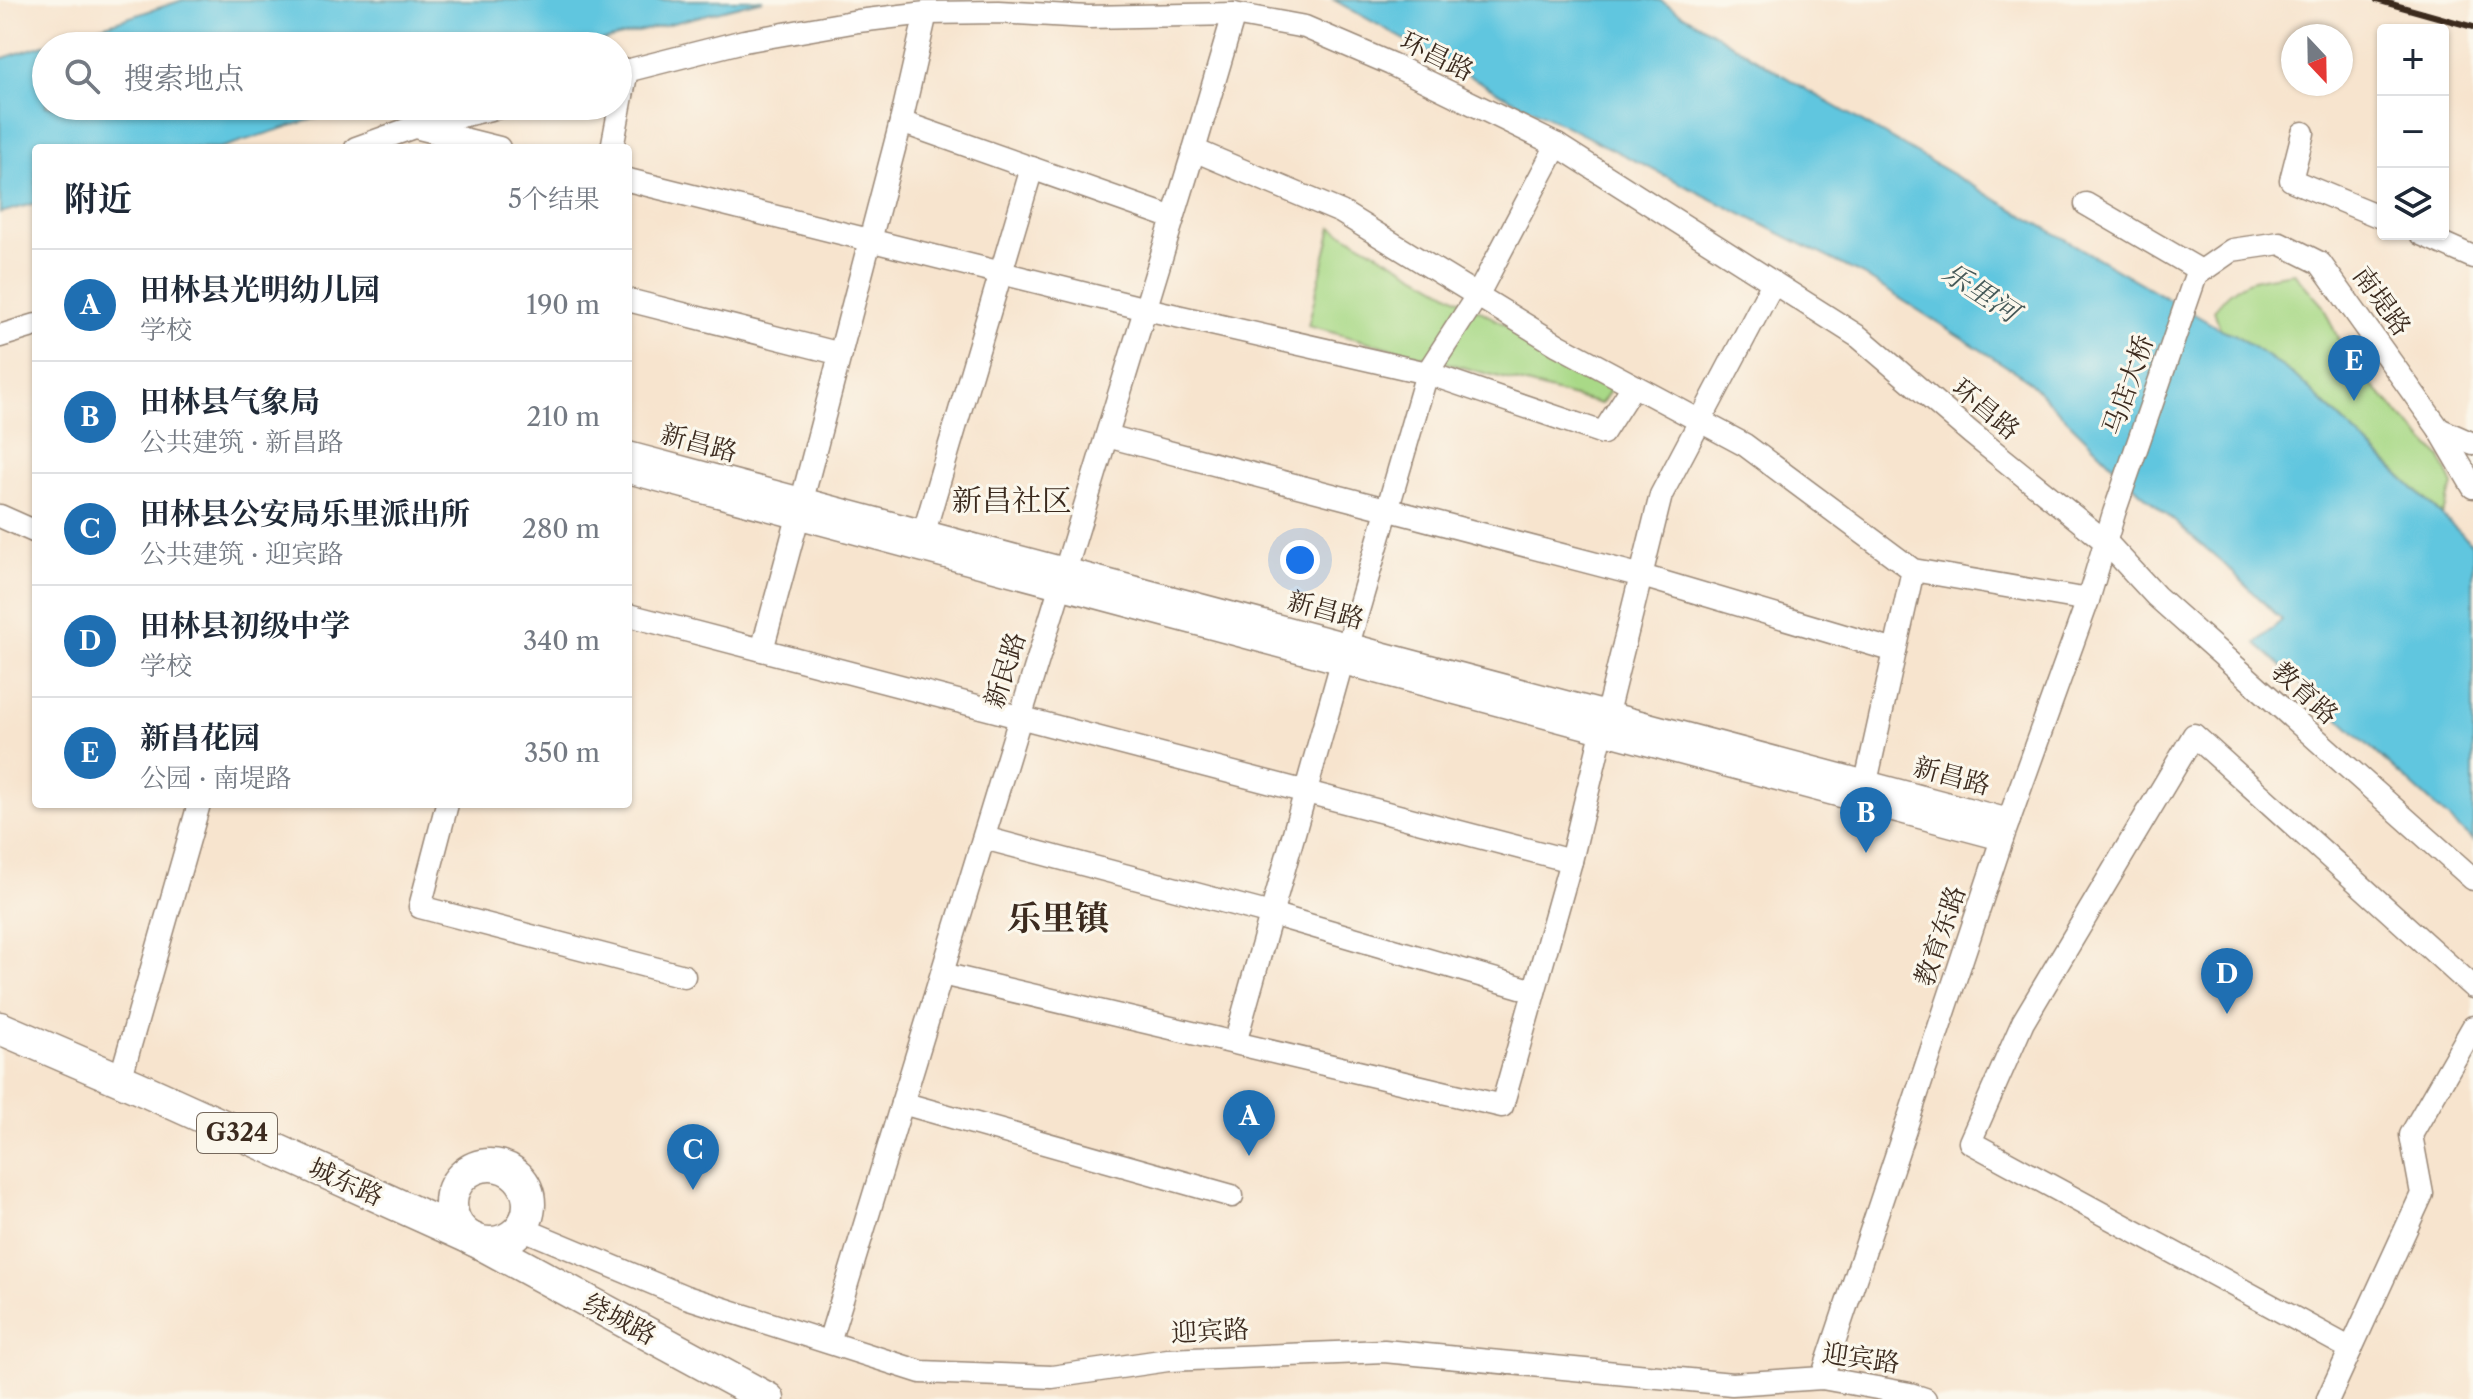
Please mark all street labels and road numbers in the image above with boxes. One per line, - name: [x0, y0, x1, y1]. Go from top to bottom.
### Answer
- street label: 环昌路: [1395, 25, 1479, 87]
- street label: 南堤路: [2346, 260, 2418, 342]
- street label: 马店大桥: [2096, 331, 2160, 439]
- street label: 环昌路: [1946, 372, 2026, 446]
- street label: 新昌路: [657, 417, 741, 469]
- street label: 新昌路: [1284, 584, 1368, 636]
- street label: 新民路: [978, 628, 1032, 712]
- street label: 教育路: [2265, 655, 2345, 731]
- street label: 新昌路: [1910, 750, 1994, 802]
- street label: 教育东路: [1908, 882, 1972, 990]
- road number: G324: [197, 1113, 277, 1153]
- street label: 城东路: [304, 1152, 388, 1212]
- street label: 绕城路: [578, 1287, 662, 1351]
- street label: 迎宾路: [1170, 1313, 1250, 1349]
- street label: 迎宾路: [1820, 1337, 1902, 1379]

